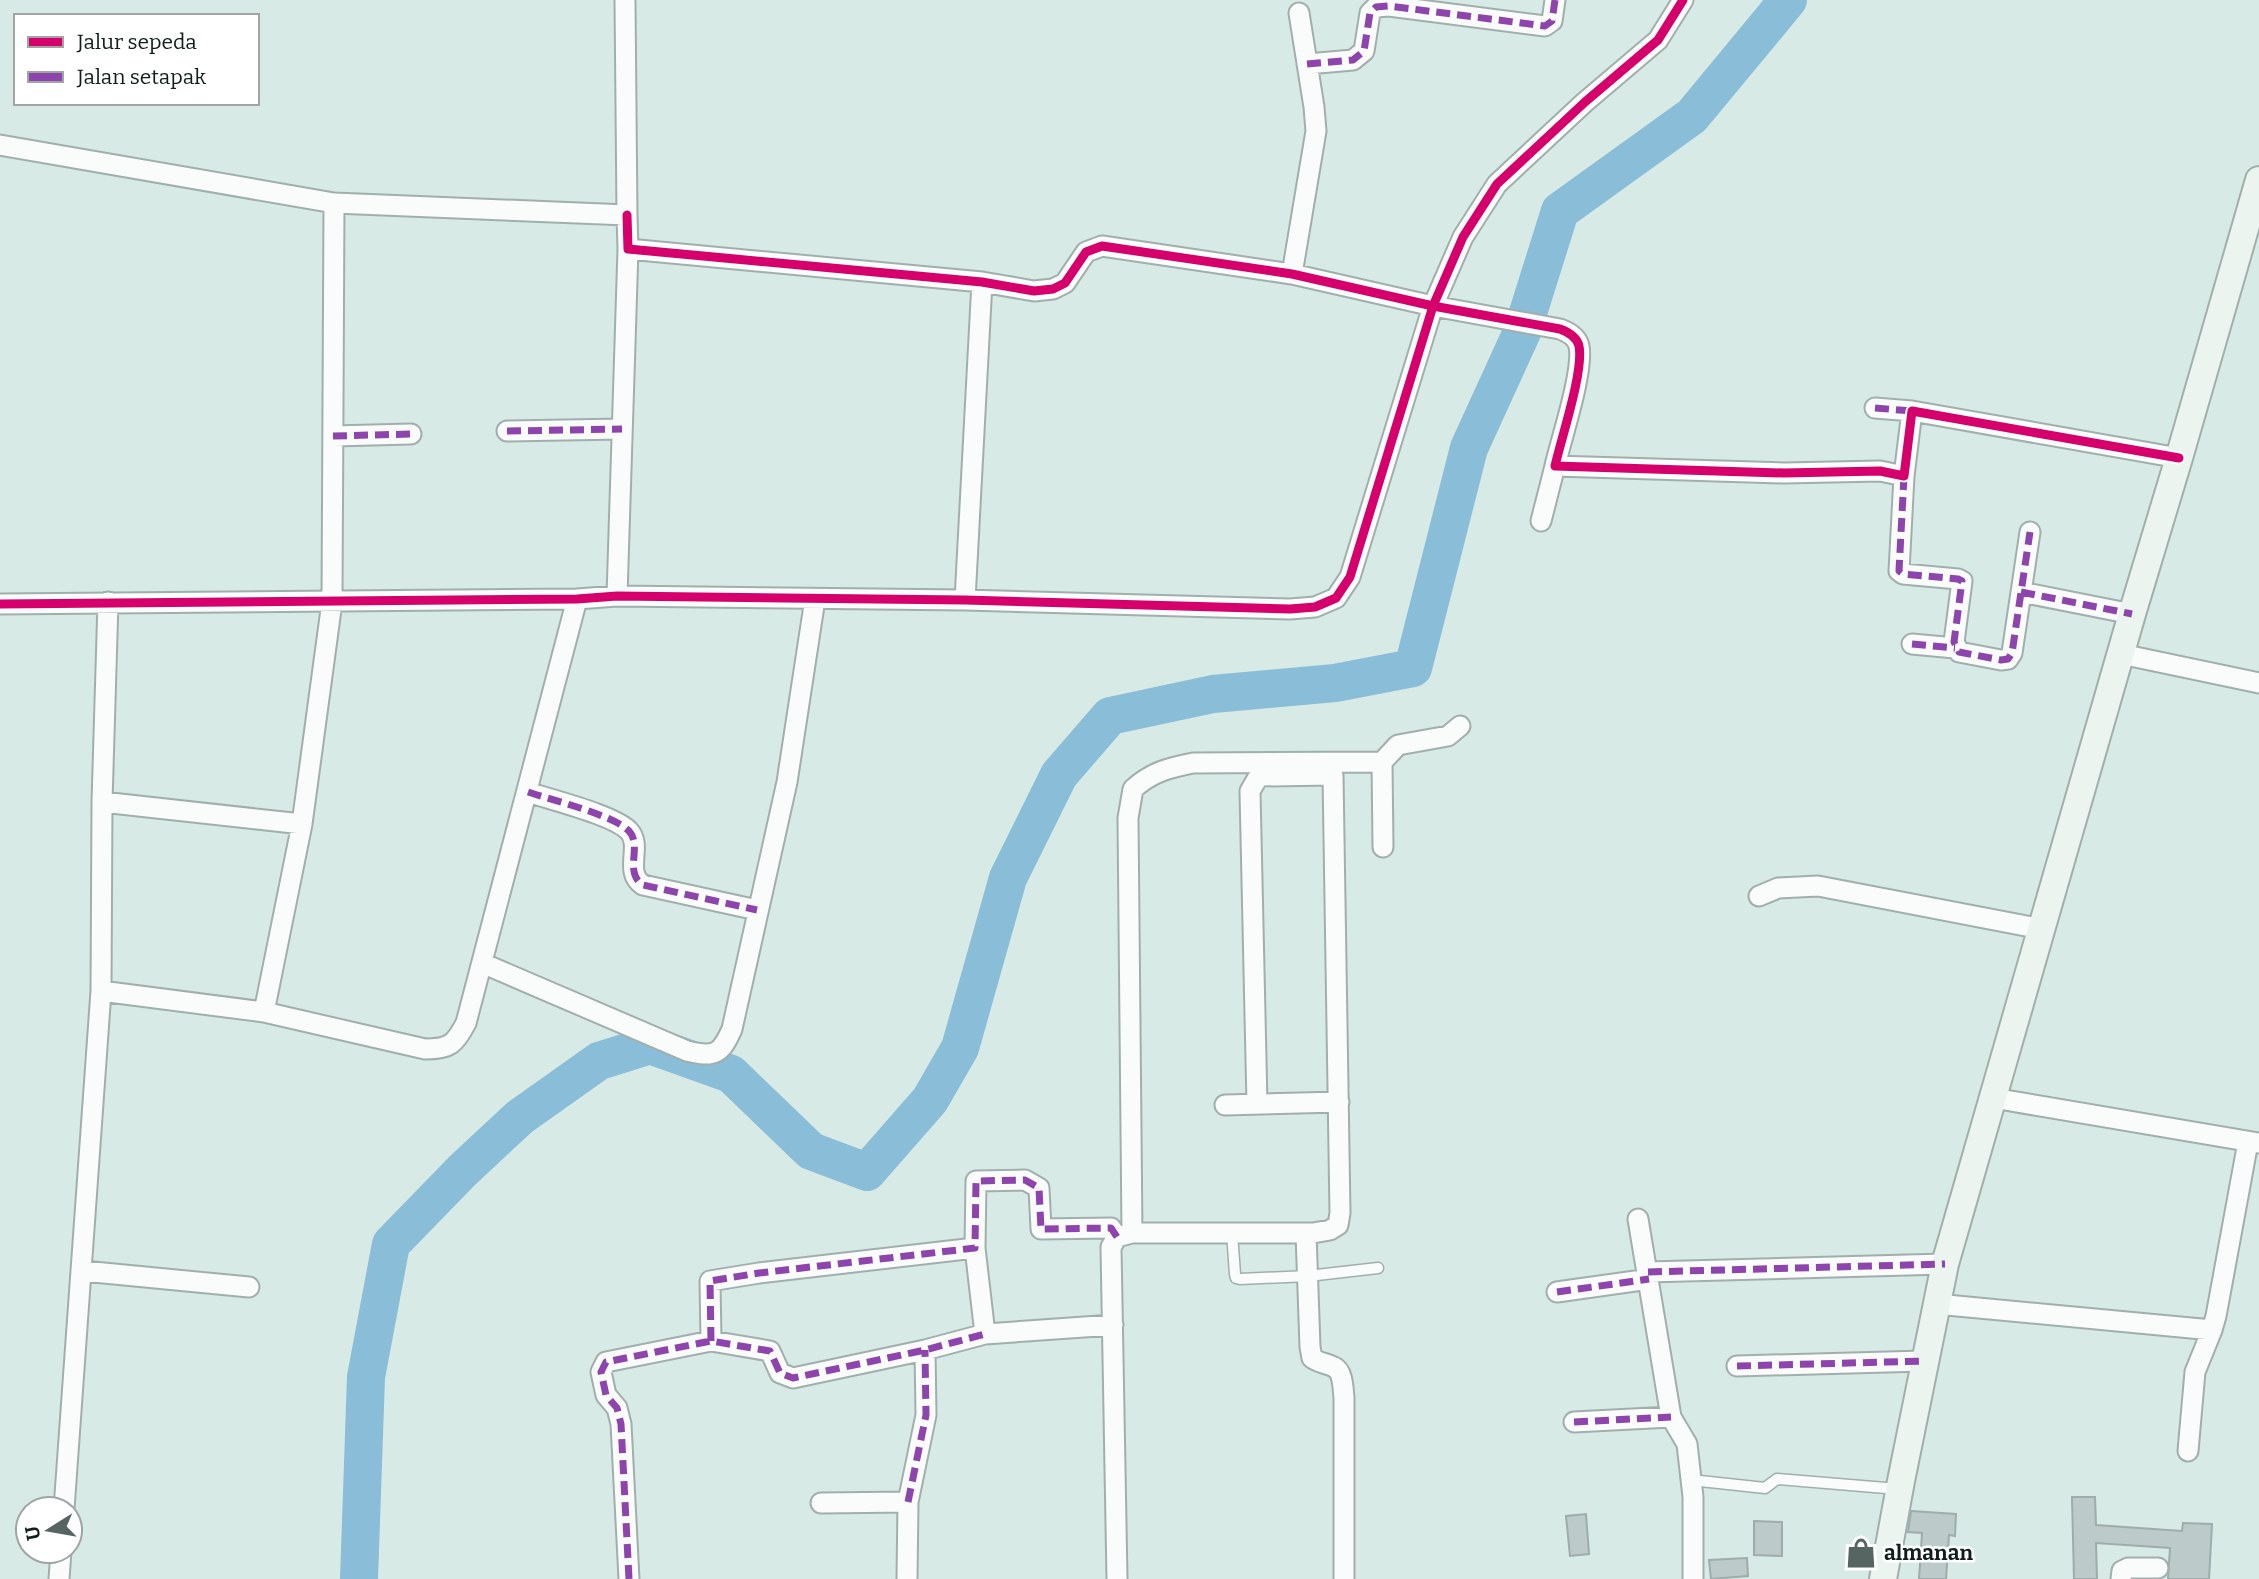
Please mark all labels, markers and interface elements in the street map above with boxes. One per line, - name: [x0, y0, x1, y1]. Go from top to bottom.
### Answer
- legend: [14, 14, 259, 105]
- text: Jalur sepeda: [76, 29, 197, 55]
- text: Jalan setapak: [76, 64, 206, 90]
- north arrow: [14, 1495, 84, 1565]
- text: U: [20, 1524, 45, 1542]
- shop icon: almanan: [1844, 1536, 1878, 1570]
- place label: almanan: [1884, 1540, 1973, 1566]

